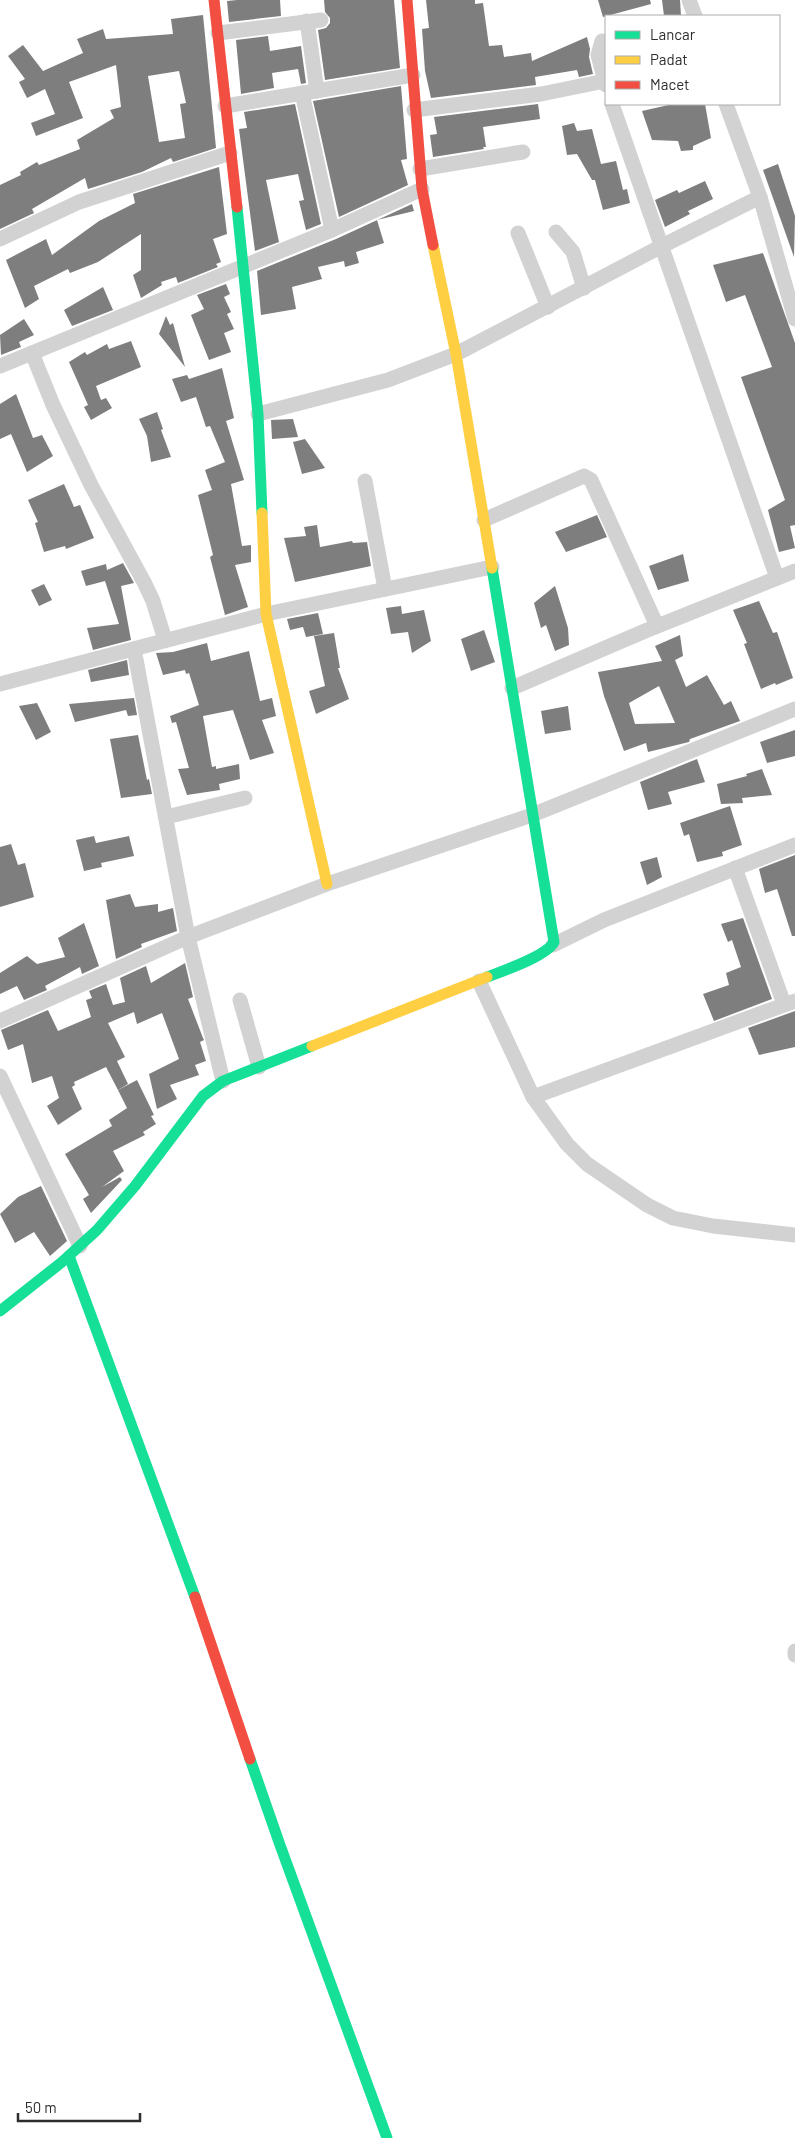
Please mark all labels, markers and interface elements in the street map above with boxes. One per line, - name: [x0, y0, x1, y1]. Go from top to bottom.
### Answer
- legend: [605, 15, 780, 105]
- text: Lancar: [650, 25, 696, 43]
- text: Padat: [650, 50, 688, 68]
- text: Macet: [650, 75, 690, 93]
- scale bar: [18, 2090, 140, 2122]
- text: 50 m: [25, 2098, 57, 2116]

